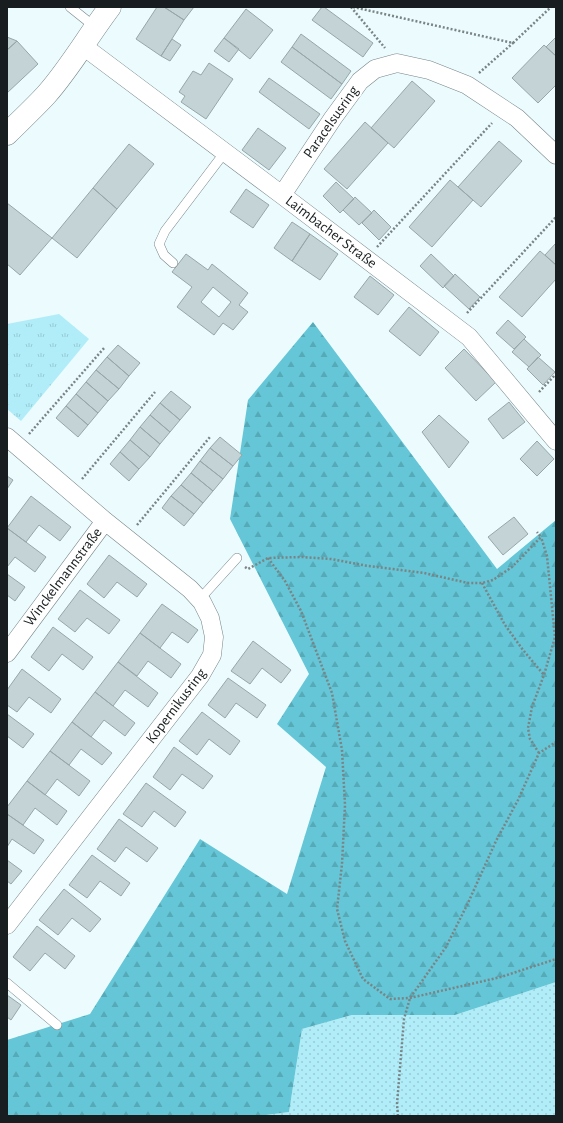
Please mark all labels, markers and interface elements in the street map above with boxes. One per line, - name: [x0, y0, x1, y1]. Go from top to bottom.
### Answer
- street label: Paracelsusring: [301, 83, 362, 161]
- street label: Laimbacher Straße: [283, 193, 379, 271]
- street label: Winckelmannstraße: [21, 525, 105, 629]
- street label: Kopernikusring: [143, 665, 209, 746]

